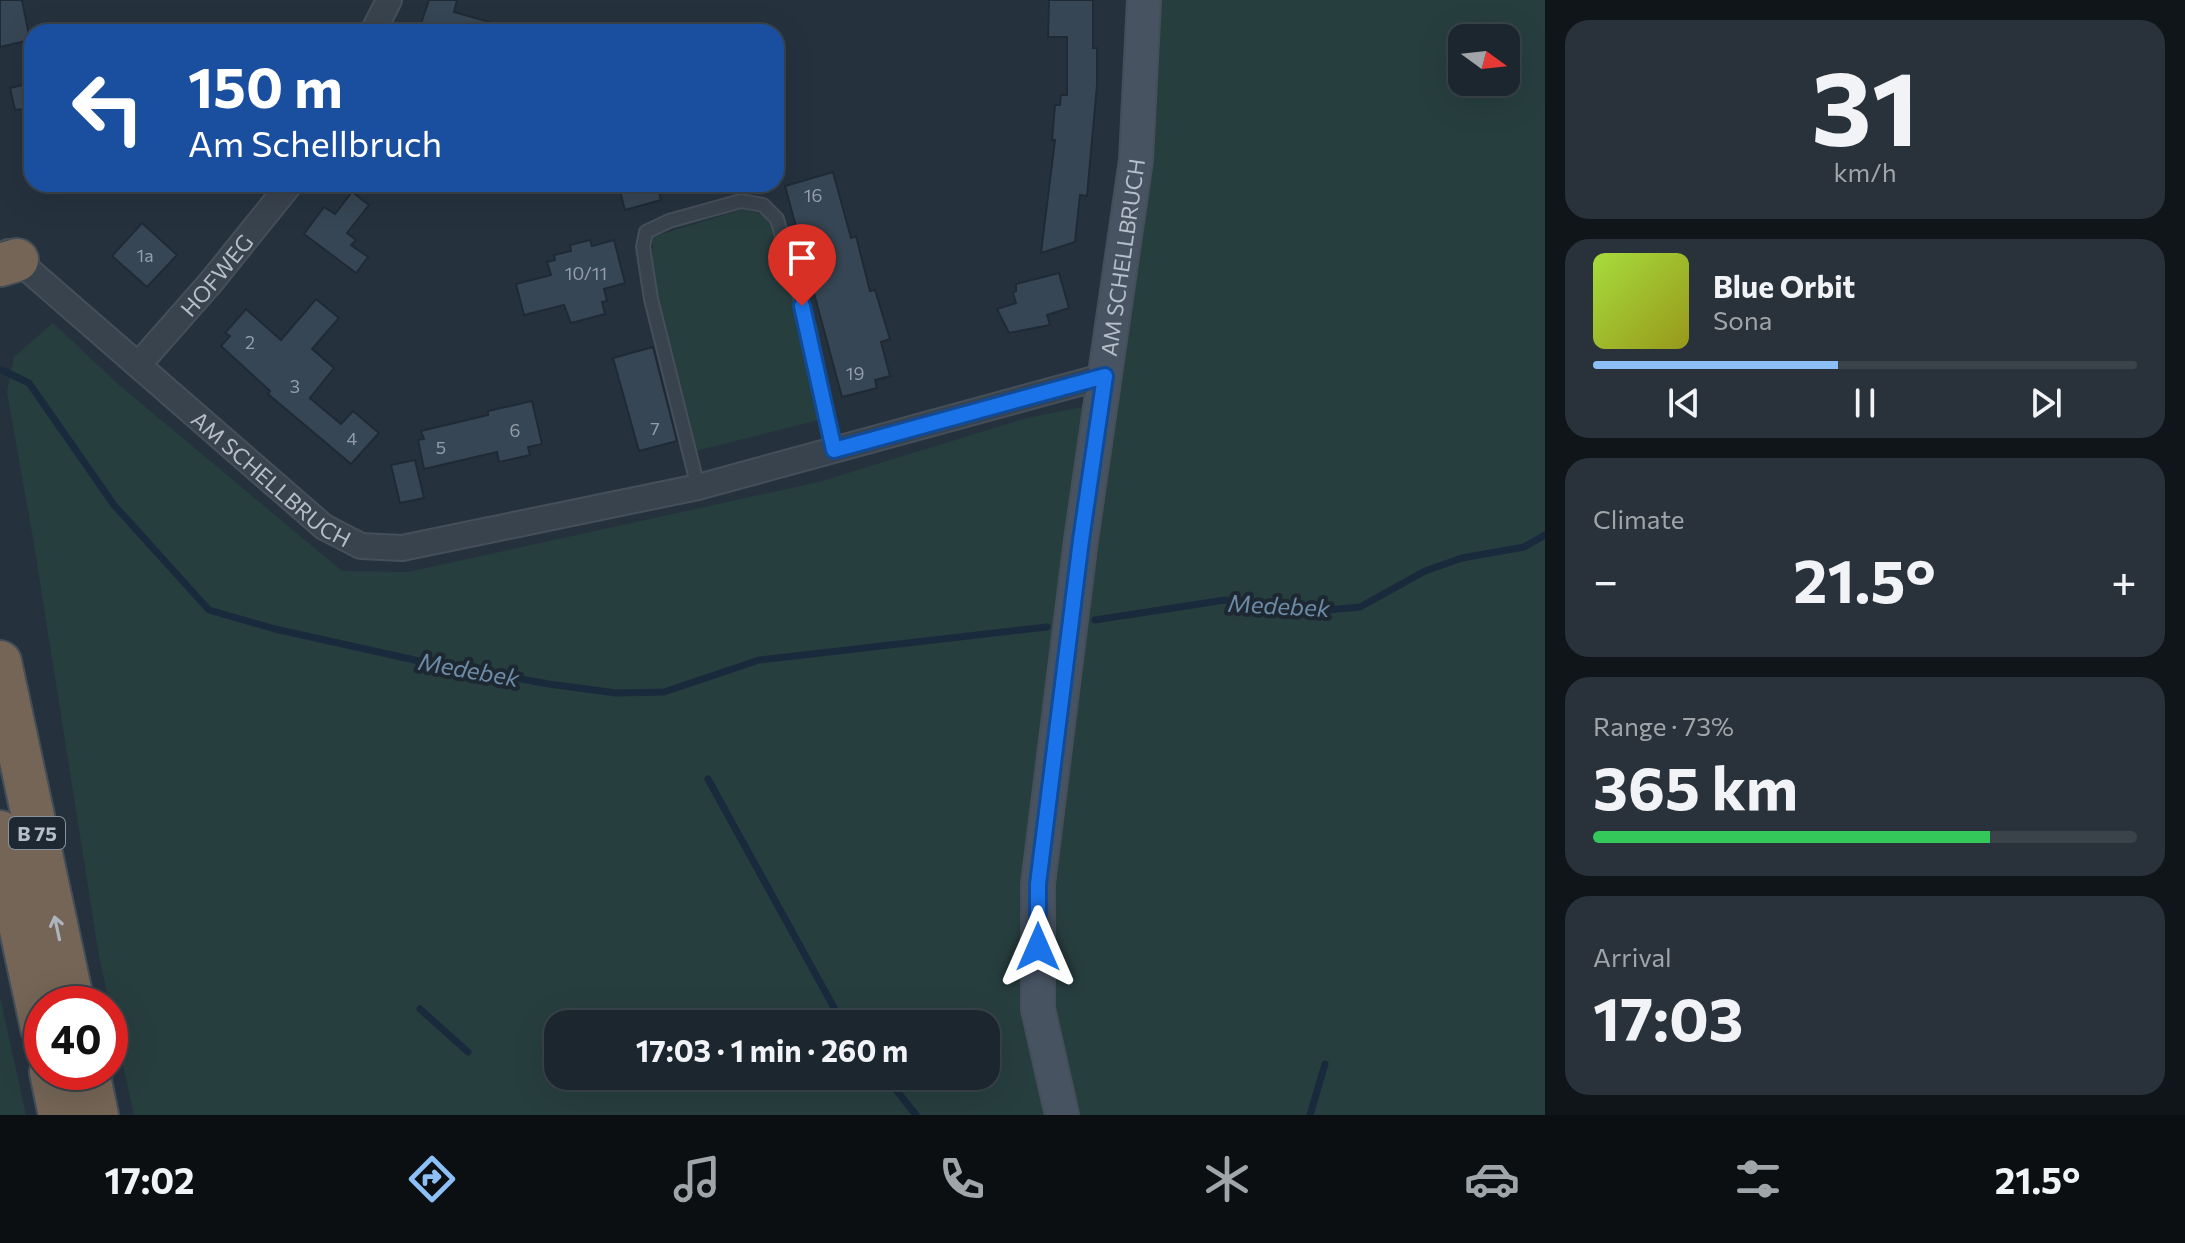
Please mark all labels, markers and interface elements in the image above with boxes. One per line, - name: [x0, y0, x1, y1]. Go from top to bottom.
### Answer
- north arrow: [1448, 24, 1520, 96]
- map controls: [1448, 24, 1520, 96]
- text: 31: [1811, 40, 1919, 167]
- text: 150 m: [188, 51, 343, 120]
- icon: left: [56, 56, 160, 160]
- text: Am Schellbruch: [188, 120, 442, 164]
- text: km/h: [1833, 156, 1897, 187]
- street label: AM SCHELLBRUCH: [1094, 157, 1150, 358]
- house number: 16: [804, 184, 822, 206]
- pin: [768, 224, 836, 306]
- street label: HOFWEG: [174, 228, 258, 321]
- icon: arrive: [780, 236, 824, 280]
- house number: 1a: [136, 244, 154, 266]
- house number: 10/11: [565, 262, 607, 284]
- text: Blue Orbit: [1713, 267, 1855, 304]
- text: Sona: [1713, 304, 1772, 335]
- house number: 2: [245, 331, 255, 353]
- house number: 19: [846, 362, 864, 384]
- house number: 3: [290, 375, 300, 397]
- icon: previous: [1662, 381, 1706, 425]
- icon: pause: [1843, 381, 1887, 425]
- icon: next: [2024, 381, 2068, 425]
- street label: AM SCHELLBRUCH: [186, 405, 356, 552]
- house number: 7: [650, 417, 660, 439]
- house number: 6: [510, 419, 520, 441]
- house number: 4: [347, 427, 358, 449]
- house number: 5: [436, 436, 446, 458]
- text: Climate: [1593, 503, 1685, 534]
- text: 21.5°: [1793, 542, 1936, 615]
- text: −: [1593, 552, 1618, 606]
- text: +: [2111, 552, 2137, 606]
- water label: Medebek: [1227, 588, 1332, 622]
- water label: Medebek: [416, 646, 523, 692]
- text: Range · 73%: [1593, 710, 1734, 741]
- text: 365 km: [1593, 749, 1798, 822]
- road number: B 75: [9, 817, 65, 849]
- position arrow: [996, 905, 1080, 989]
- one-way arrow: [49, 915, 64, 941]
- text: Arrival: [1593, 941, 1672, 972]
- text: 17:03: [1593, 980, 1743, 1053]
- speed limit sign: 40: [24, 986, 128, 1090]
- text: 17:03 · 1 min · 260 m: [636, 1031, 908, 1068]
- icon: directions: [404, 1151, 460, 1207]
- icon: music: [669, 1151, 725, 1207]
- icon: phone: [934, 1151, 990, 1207]
- icon: climate: [1199, 1151, 1255, 1207]
- icon: car: [1464, 1151, 1520, 1207]
- icon: filters: [1730, 1151, 1786, 1207]
- text: 17:02: [105, 1157, 194, 1201]
- text: 21.5°: [1995, 1157, 2080, 1201]

